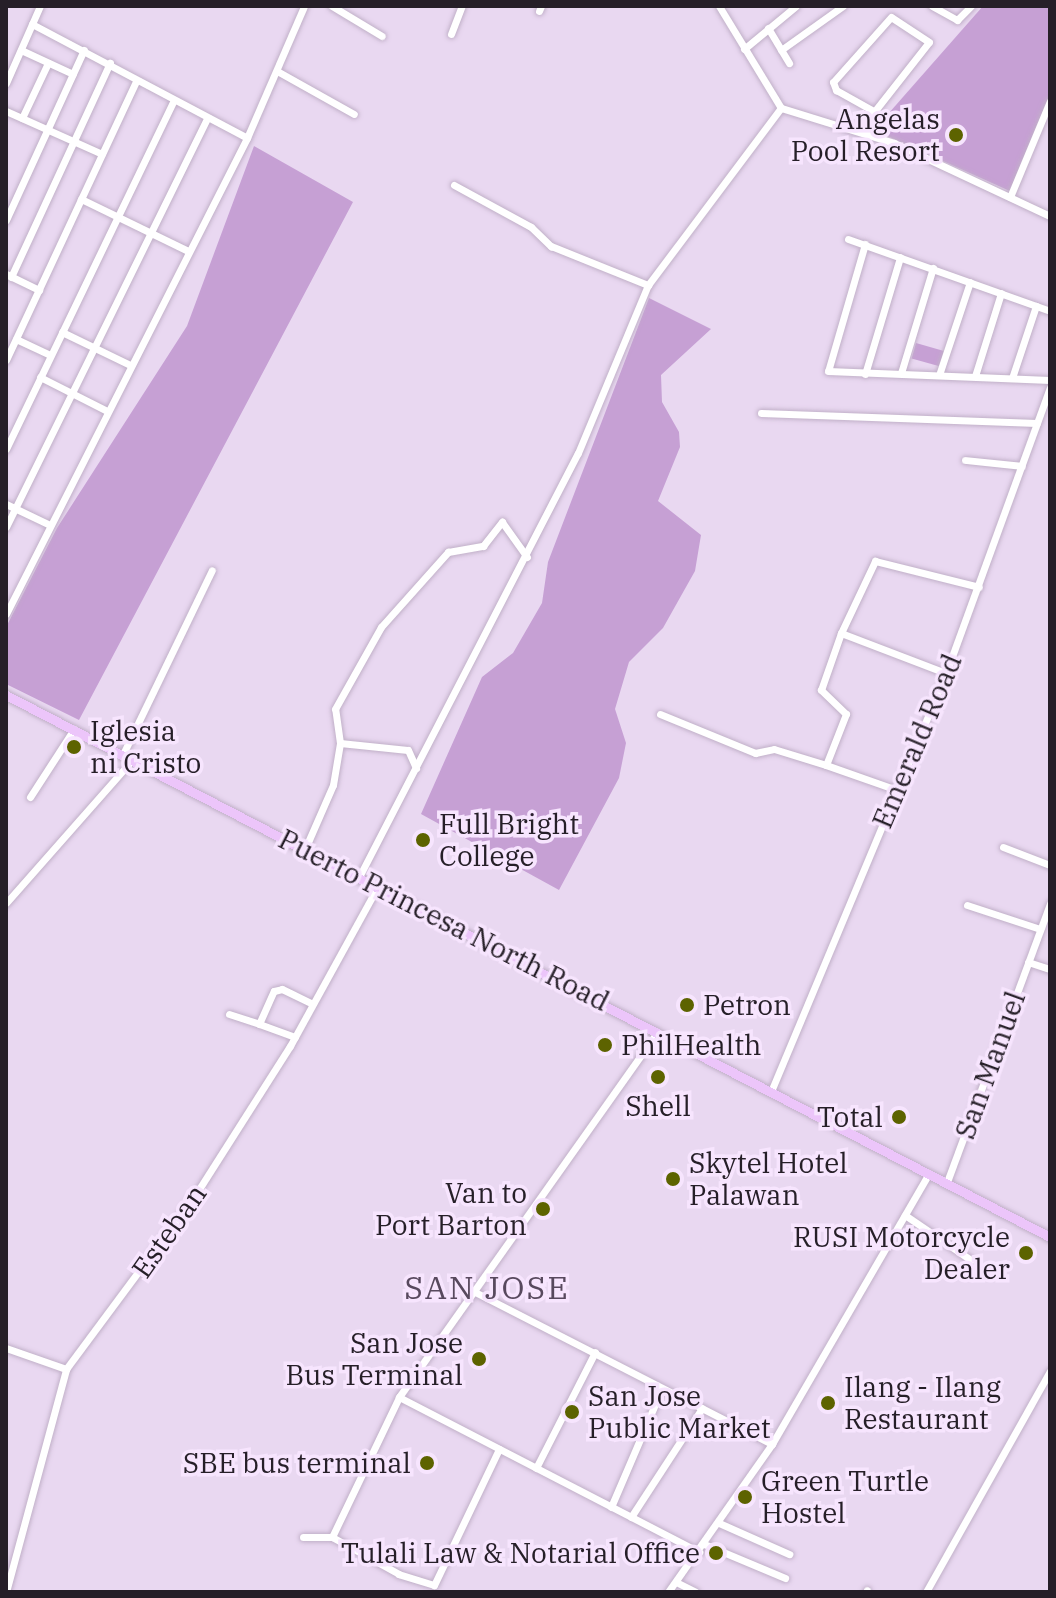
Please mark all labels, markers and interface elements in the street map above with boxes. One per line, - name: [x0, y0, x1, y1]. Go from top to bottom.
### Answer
- place label: Angelas Pool Resort: [791, 102, 940, 168]
- marker: Angelas Pool Resort: [947, 126, 965, 144]
- street label: Emerald Road: [865, 649, 969, 833]
- place label: Iglesia ni Cristo: [90, 714, 201, 780]
- marker: Iglesia ni Cristo: [65, 738, 83, 756]
- place label: Full Bright College: [439, 807, 579, 873]
- street label: Puerto Princesa North Road: [273, 822, 615, 1018]
- marker: Full Bright College: [414, 831, 432, 849]
- street label: San Manuel: [948, 987, 1032, 1143]
- place label: Petron: [703, 988, 791, 1022]
- marker: Petron: [678, 996, 696, 1014]
- place label: PhilHealth: [621, 1028, 762, 1062]
- marker: PhilHealth: [596, 1036, 614, 1054]
- marker: Shell: [649, 1068, 667, 1086]
- place label: Shell: [625, 1089, 691, 1123]
- place label: Total: [817, 1100, 883, 1134]
- marker: Total: [890, 1108, 908, 1126]
- place label: Skytel Hotel Palawan: [689, 1146, 848, 1212]
- marker: Skytel Hotel Palawan: [664, 1170, 682, 1188]
- place label: Van to Port Barton: [375, 1176, 527, 1242]
- street label: Esteban: [125, 1178, 213, 1284]
- marker: Van to Port Barton: [534, 1200, 552, 1218]
- place label: RUSI Motorcycle Dealer: [793, 1220, 1010, 1286]
- marker: RUSI Motorcycle Dealer: [1017, 1244, 1035, 1262]
- district label: SAN JOSE: [404, 1268, 570, 1306]
- place label: San Jose Bus Terminal: [286, 1326, 463, 1392]
- marker: San Jose Bus Terminal: [470, 1350, 488, 1368]
- place label: Ilang - Ilang Restaurant: [844, 1370, 1001, 1436]
- place label: San Jose Public Market: [588, 1379, 771, 1445]
- marker: Ilang - Ilang Restaurant: [819, 1394, 837, 1412]
- marker: San Jose Public Market: [563, 1403, 581, 1421]
- place label: SBE bus terminal: [183, 1446, 411, 1480]
- marker: SBE bus terminal: [418, 1454, 436, 1472]
- place label: Green Turtle Hostel: [761, 1464, 929, 1530]
- marker: Green Turtle Hostel: [736, 1488, 754, 1506]
- place label: Tulali Law & Notarial Office: [341, 1536, 700, 1570]
- marker: Tulali Law & Notarial Office: [707, 1544, 725, 1562]

